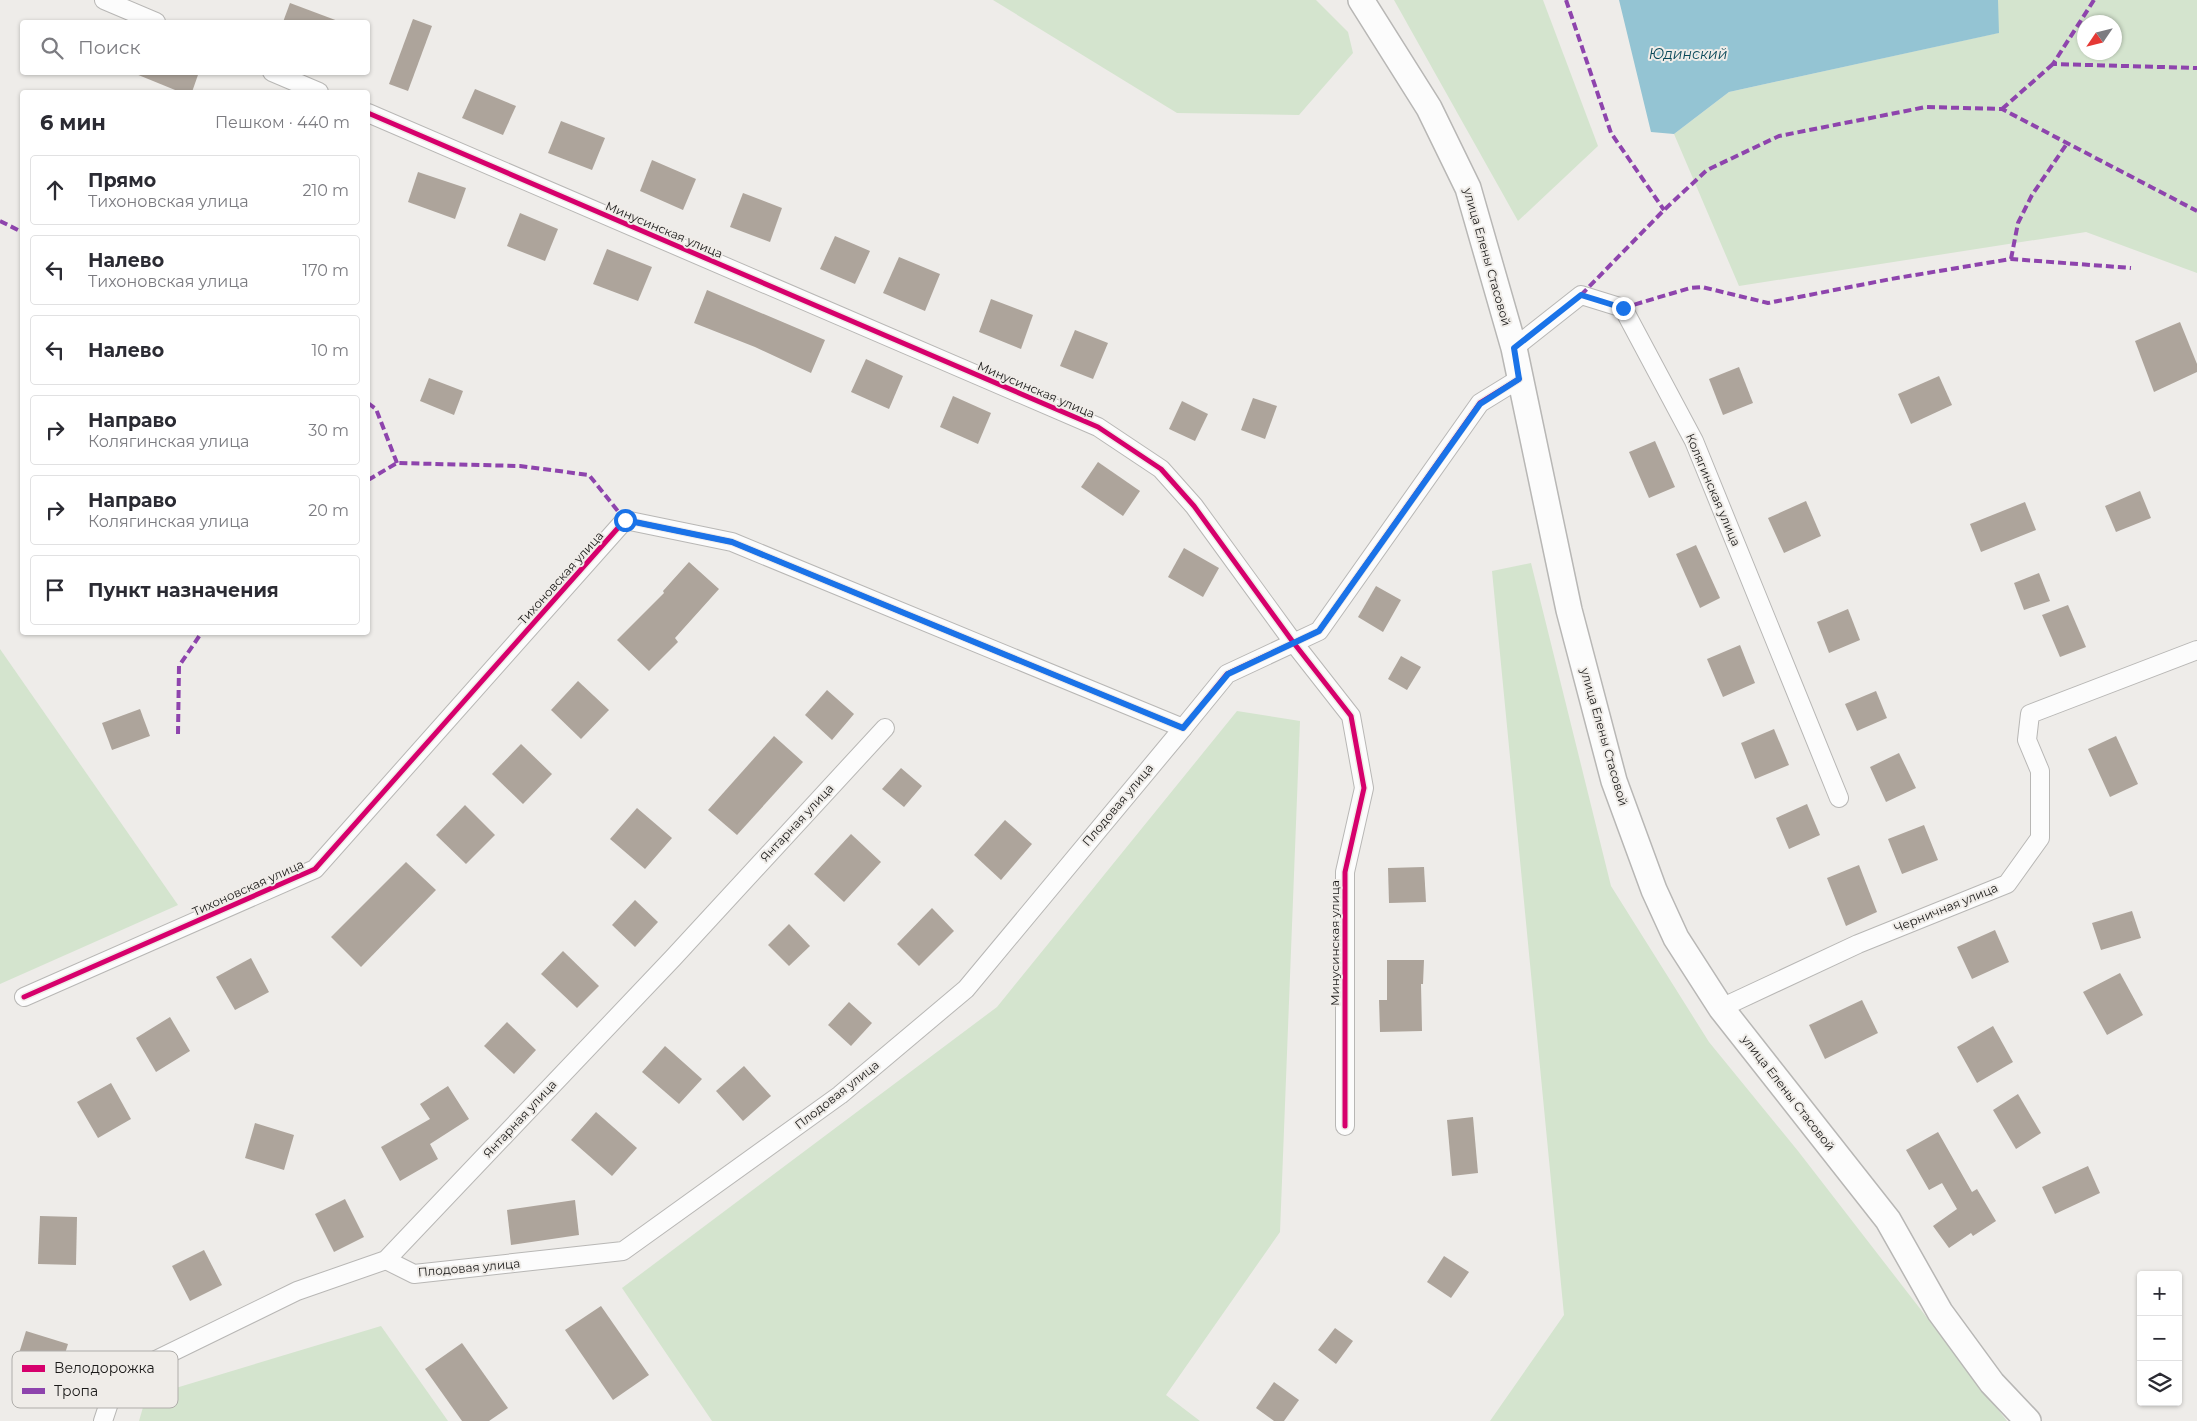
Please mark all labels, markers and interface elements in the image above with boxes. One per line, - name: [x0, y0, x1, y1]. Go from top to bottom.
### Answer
- north arrow: [2077, 15, 2122, 60]
- search box: [20, 20, 370, 75]
- icon: search: [38, 34, 66, 62]
- text: Поиск: [78, 36, 141, 59]
- water label: Юдинский: [1649, 45, 1727, 63]
- text: 6 мин: [40, 110, 106, 135]
- text: Пешком · 440 m: [215, 113, 350, 132]
- text: Прямо: [88, 169, 156, 192]
- icon: ahead: [41, 176, 69, 204]
- text: 210 m: [302, 181, 349, 200]
- street label: улица Елены Стасовой: [1460, 185, 1514, 328]
- text: Тихоновская улица: [88, 192, 249, 211]
- street label: Минусинская улица: [603, 198, 725, 261]
- text: Налево: [88, 249, 164, 272]
- icon: left: [41, 256, 69, 284]
- text: 170 m: [302, 261, 349, 280]
- text: Тихоновская улица: [88, 272, 249, 291]
- route end: [1612, 297, 1635, 320]
- icon: left: [41, 336, 69, 364]
- text: Налево: [88, 339, 164, 362]
- text: 10 m: [311, 341, 349, 360]
- street label: Минусинская улица: [975, 358, 1097, 421]
- text: Направо: [88, 409, 177, 432]
- icon: right: [41, 416, 69, 444]
- text: 30 m: [308, 421, 349, 440]
- street label: Колягинская улица: [1683, 431, 1744, 548]
- text: Колягинская улица: [88, 432, 249, 451]
- text: Направо: [88, 489, 177, 512]
- icon: right: [41, 496, 69, 524]
- text: 20 m: [308, 501, 349, 520]
- route start: [614, 509, 637, 532]
- text: Колягинская улица: [88, 512, 249, 531]
- street label: Тихоновская улица: [515, 528, 606, 627]
- icon: arrive: [41, 576, 69, 604]
- text: Пункт назначения: [88, 579, 279, 602]
- street label: улица Елены Стасовой: [1577, 665, 1631, 808]
- street label: Плодовая улица: [1079, 761, 1156, 849]
- street label: Янтарная улица: [757, 781, 836, 865]
- street label: Тихоновская улица: [190, 856, 306, 919]
- street label: Минусинская улица: [1327, 880, 1342, 1006]
- street label: Черничная улица: [1892, 880, 2000, 935]
- street label: улица Елены Стасовой: [1738, 1031, 1838, 1154]
- street label: Плодовая улица: [792, 1057, 882, 1132]
- street label: Янтарная улица: [480, 1077, 559, 1161]
- street label: Плодовая улица: [417, 1256, 521, 1279]
- map controls: [2137, 1271, 2182, 1406]
- button: +: [2137, 1271, 2182, 1316]
- button: −: [2137, 1316, 2182, 1361]
- legend: [12, 1351, 178, 1408]
- text: Велодорожка: [54, 1359, 155, 1377]
- button: layers: [2137, 1361, 2182, 1406]
- text: Тропа: [54, 1382, 98, 1400]

